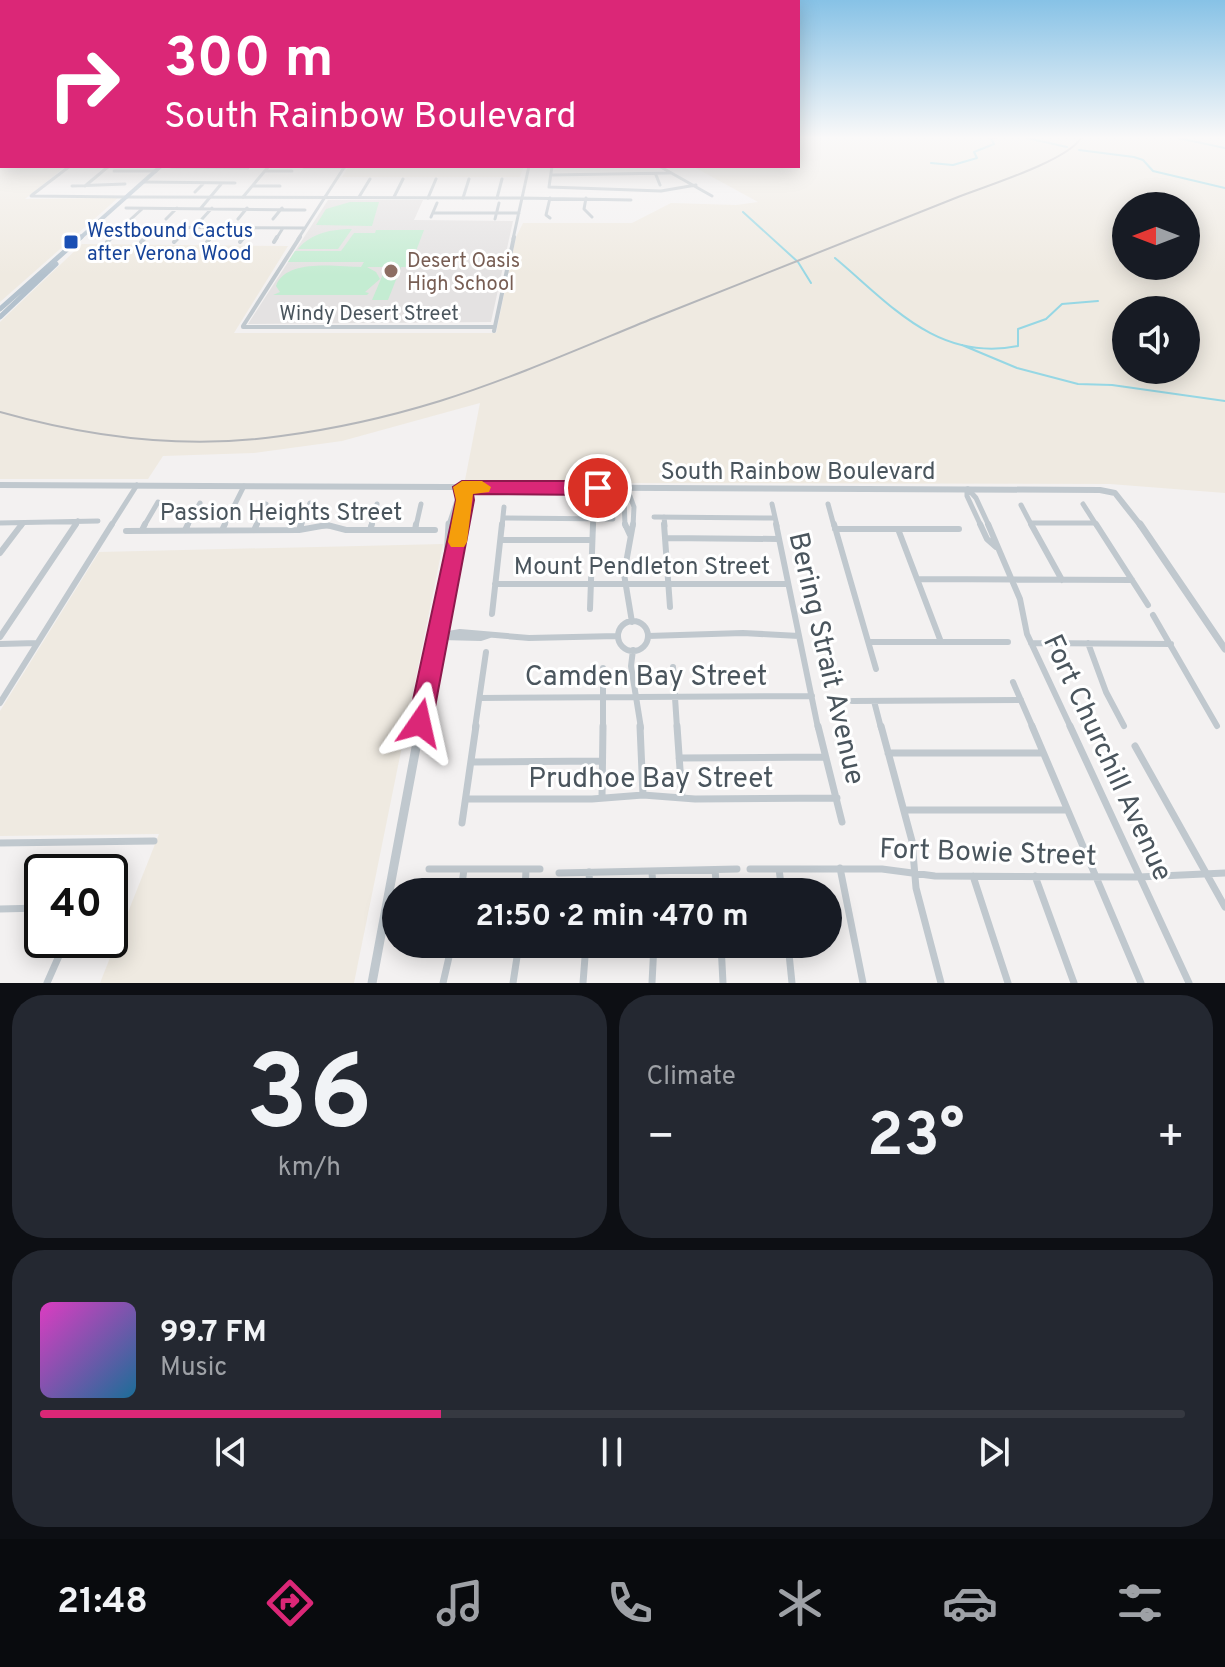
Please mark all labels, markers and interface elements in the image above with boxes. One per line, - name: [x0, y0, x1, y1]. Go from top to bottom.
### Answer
- text: 300 m: [164, 26, 334, 96]
- icon: right: [32, 32, 136, 136]
- text: South Rainbow Boulevard: [164, 95, 576, 141]
- north arrow: [1112, 192, 1200, 280]
- map controls: [1112, 192, 1200, 384]
- place label: Westbound Cactus after Verona Wood: [87, 219, 253, 268]
- marker: Westbound Cactus after Verona Wood: [62, 233, 80, 251]
- place label: Desert Oasis High School: [407, 249, 520, 298]
- marker: Desert Oasis High School: [382, 262, 400, 280]
- button: sound: [1112, 296, 1200, 384]
- street label: Windy Desert Street: [279, 302, 459, 328]
- pin: [564, 454, 632, 522]
- street label: South Rainbow Boulevard: [661, 458, 935, 488]
- icon: arrive: [576, 466, 620, 510]
- street label: Passion Heights Street: [160, 499, 402, 529]
- street label: Bering Strait Avenue: [779, 529, 872, 788]
- street label: Mount Pendleton Street: [514, 553, 770, 583]
- street label: Fort Churchill Avenue: [1033, 629, 1179, 887]
- street label: Camden Bay Street: [525, 660, 767, 696]
- position arrow: [378, 681, 462, 765]
- street label: Prudhoe Bay Street: [528, 762, 774, 798]
- street label: Fort Bowie Street: [879, 832, 1097, 876]
- speed limit sign: 40: [24, 854, 128, 958]
- text: 21:50 · 2 min · 470 m: [476, 899, 748, 936]
- text: 36: [246, 1034, 372, 1166]
- text: Climate: [647, 1061, 736, 1094]
- text: 23°: [867, 1101, 965, 1177]
- text: −: [647, 1111, 675, 1167]
- text: +: [1157, 1111, 1185, 1167]
- text: km/h: [278, 1152, 341, 1185]
- text: 99.7 FM: [160, 1315, 267, 1352]
- text: Music: [160, 1352, 227, 1385]
- icon: previous: [209, 1430, 253, 1474]
- icon: pause: [590, 1430, 634, 1474]
- icon: next: [972, 1430, 1016, 1474]
- icon: directions: [262, 1575, 318, 1631]
- icon: music: [432, 1575, 488, 1631]
- icon: phone: [602, 1575, 658, 1631]
- icon: climate: [772, 1575, 828, 1631]
- icon: car: [942, 1575, 998, 1631]
- icon: filters: [1112, 1575, 1168, 1631]
- text: 21:48: [57, 1580, 148, 1626]

